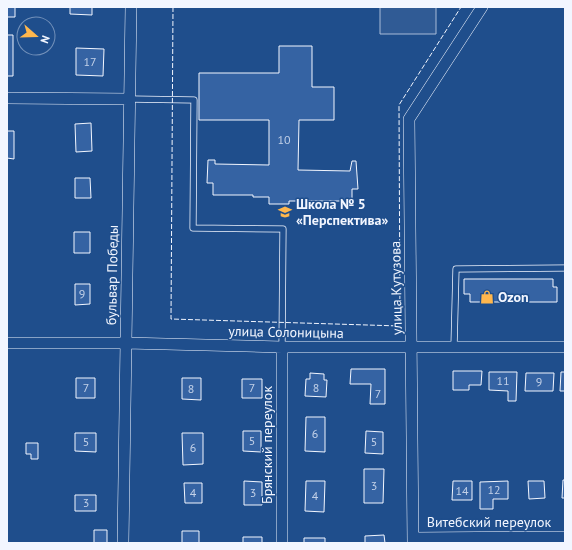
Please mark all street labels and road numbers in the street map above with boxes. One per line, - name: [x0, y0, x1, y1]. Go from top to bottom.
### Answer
- street label: бульвар Победы: [102, 225, 122, 325]
- street label: улица Кутузова: [386, 241, 406, 335]
- street label: улица Солоницына: [228, 322, 344, 342]
- street label: Брянский переулок: [258, 386, 276, 504]
- street label: Витебский переулок: [427, 513, 552, 531]

